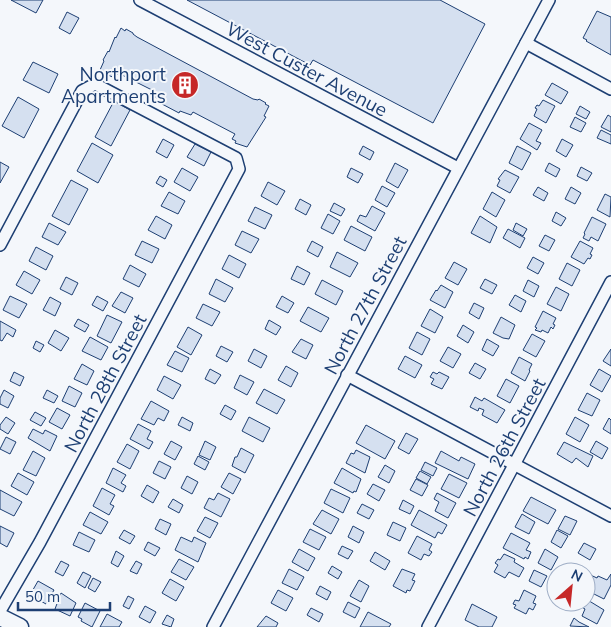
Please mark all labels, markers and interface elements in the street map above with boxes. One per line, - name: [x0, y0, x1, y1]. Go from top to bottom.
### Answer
- street label: West Custer Avenue: [222, 16, 392, 122]
- place label: Northport Apartments: [61, 62, 166, 108]
- building icon: Northport Apartments: [170, 70, 200, 100]
- street label: North 27th Street: [318, 231, 412, 378]
- street label: North 28th Street: [58, 309, 152, 456]
- street label: North 26th Street: [457, 373, 551, 520]
- north arrow: [546, 562, 596, 612]
- text: N: [568, 565, 586, 586]
- scale bar: [18, 580, 110, 612]
- text: 50 m: [25, 587, 60, 606]

